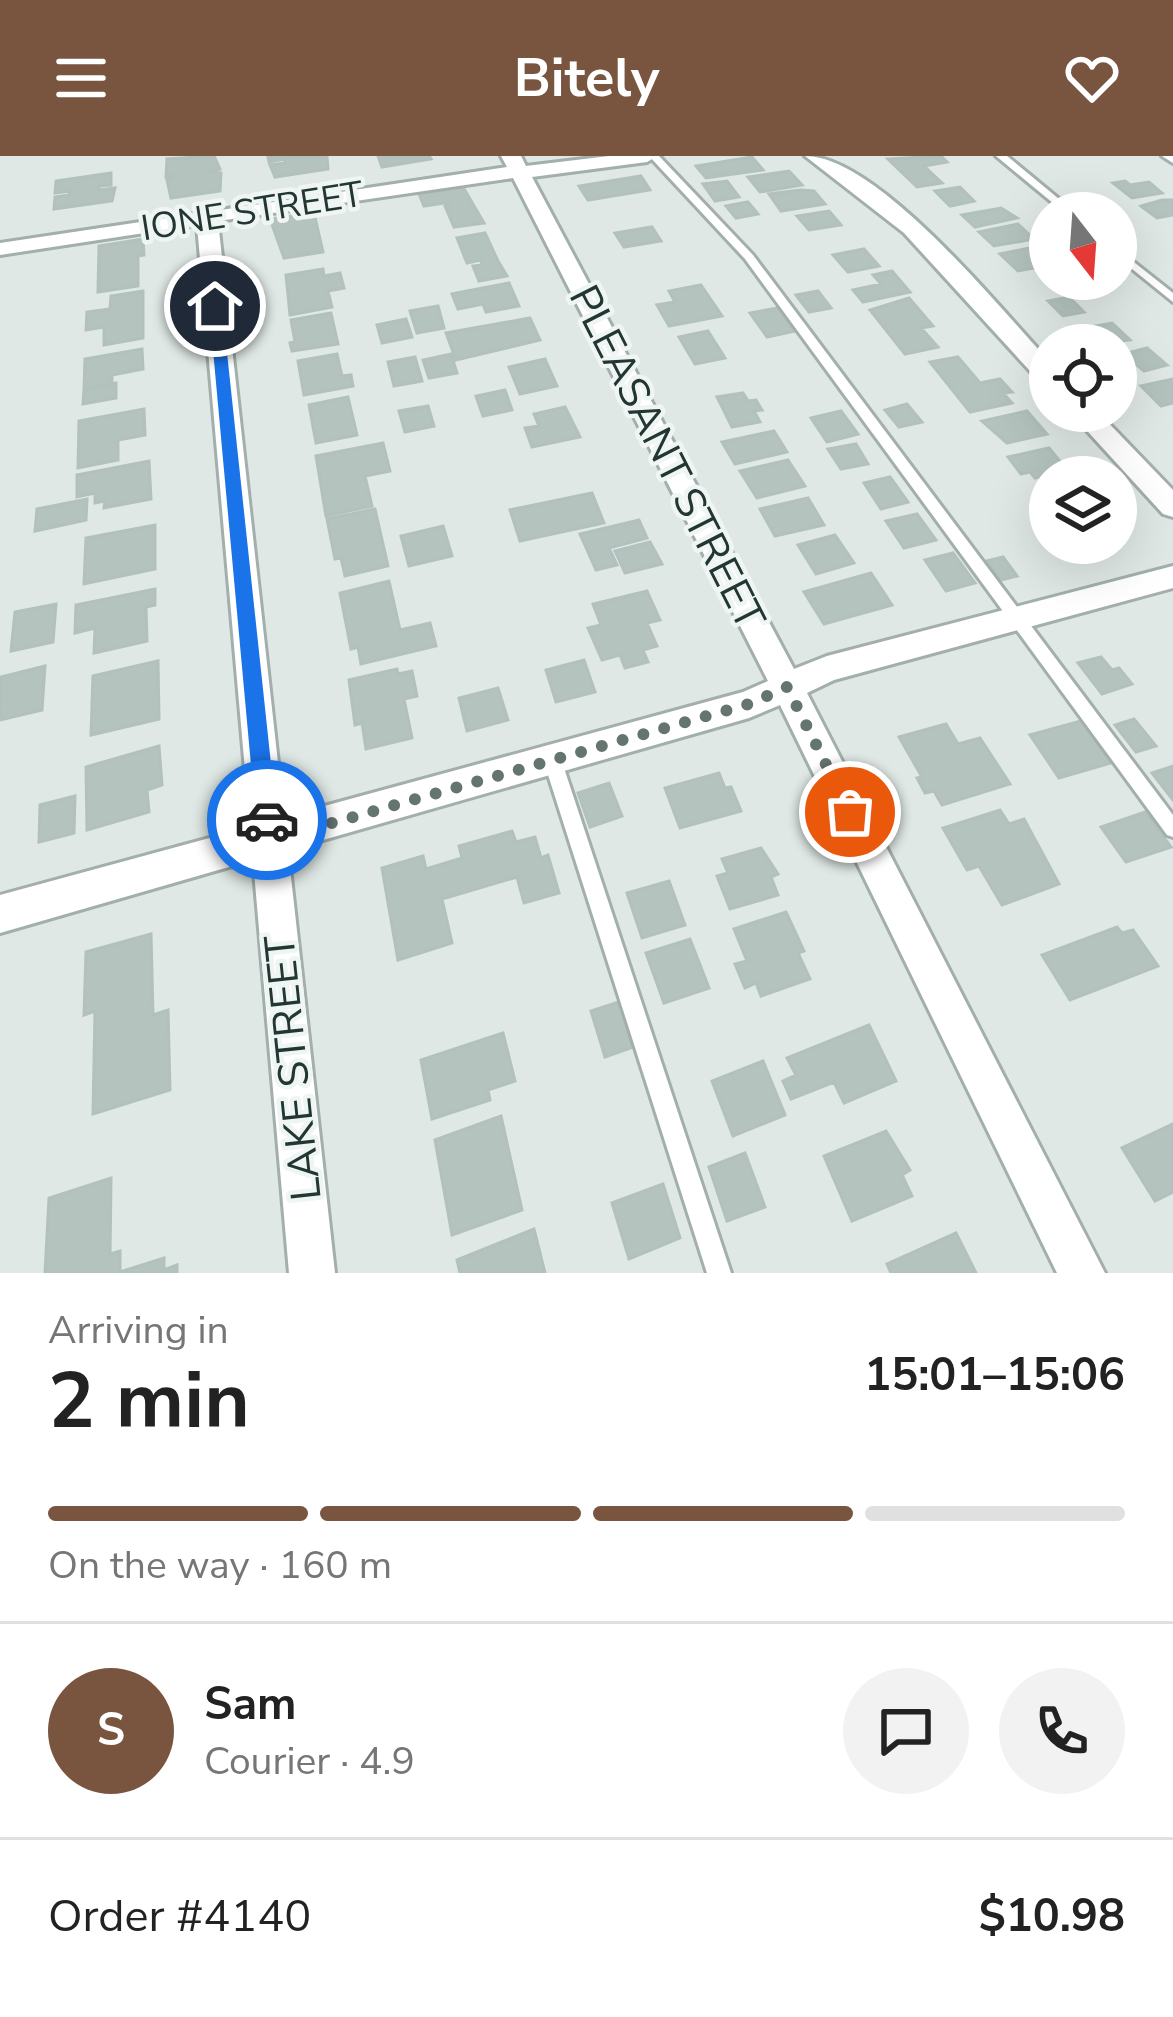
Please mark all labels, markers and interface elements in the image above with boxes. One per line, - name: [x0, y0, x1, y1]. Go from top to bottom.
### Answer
- text: Bitely: [514, 41, 659, 115]
- icon: menu: [48, 45, 114, 111]
- icon: heart: [1059, 45, 1125, 111]
- street label: IONE STREET: [138, 170, 367, 253]
- north arrow: [1029, 192, 1137, 300]
- map controls: [1029, 192, 1137, 564]
- pin: [164, 255, 266, 357]
- icon: home: [182, 273, 248, 339]
- street label: PLEASANT STREET: [555, 276, 779, 640]
- button: locate: [1029, 324, 1137, 432]
- button: layers: [1029, 456, 1137, 564]
- courier: [207, 760, 327, 880]
- pin: [799, 761, 901, 863]
- icon: bag: [817, 779, 883, 845]
- icon: car: [234, 787, 300, 853]
- street label: LAKE STREET: [251, 932, 336, 1203]
- text: Arriving in: [48, 1304, 229, 1357]
- text: 15:01–15:06: [864, 1345, 1125, 1406]
- text: 2 min: [48, 1348, 250, 1455]
- text: On the way · 160 m: [48, 1539, 392, 1592]
- button: chat: [843, 1668, 969, 1794]
- button: phone: [999, 1668, 1125, 1794]
- text: Sam: [204, 1674, 296, 1735]
- text: S: [97, 1700, 125, 1761]
- text: Courier · 4.9: [204, 1735, 415, 1788]
- text: Order #4140: [48, 1886, 311, 1947]
- text: $10.98: [979, 1886, 1125, 1947]

